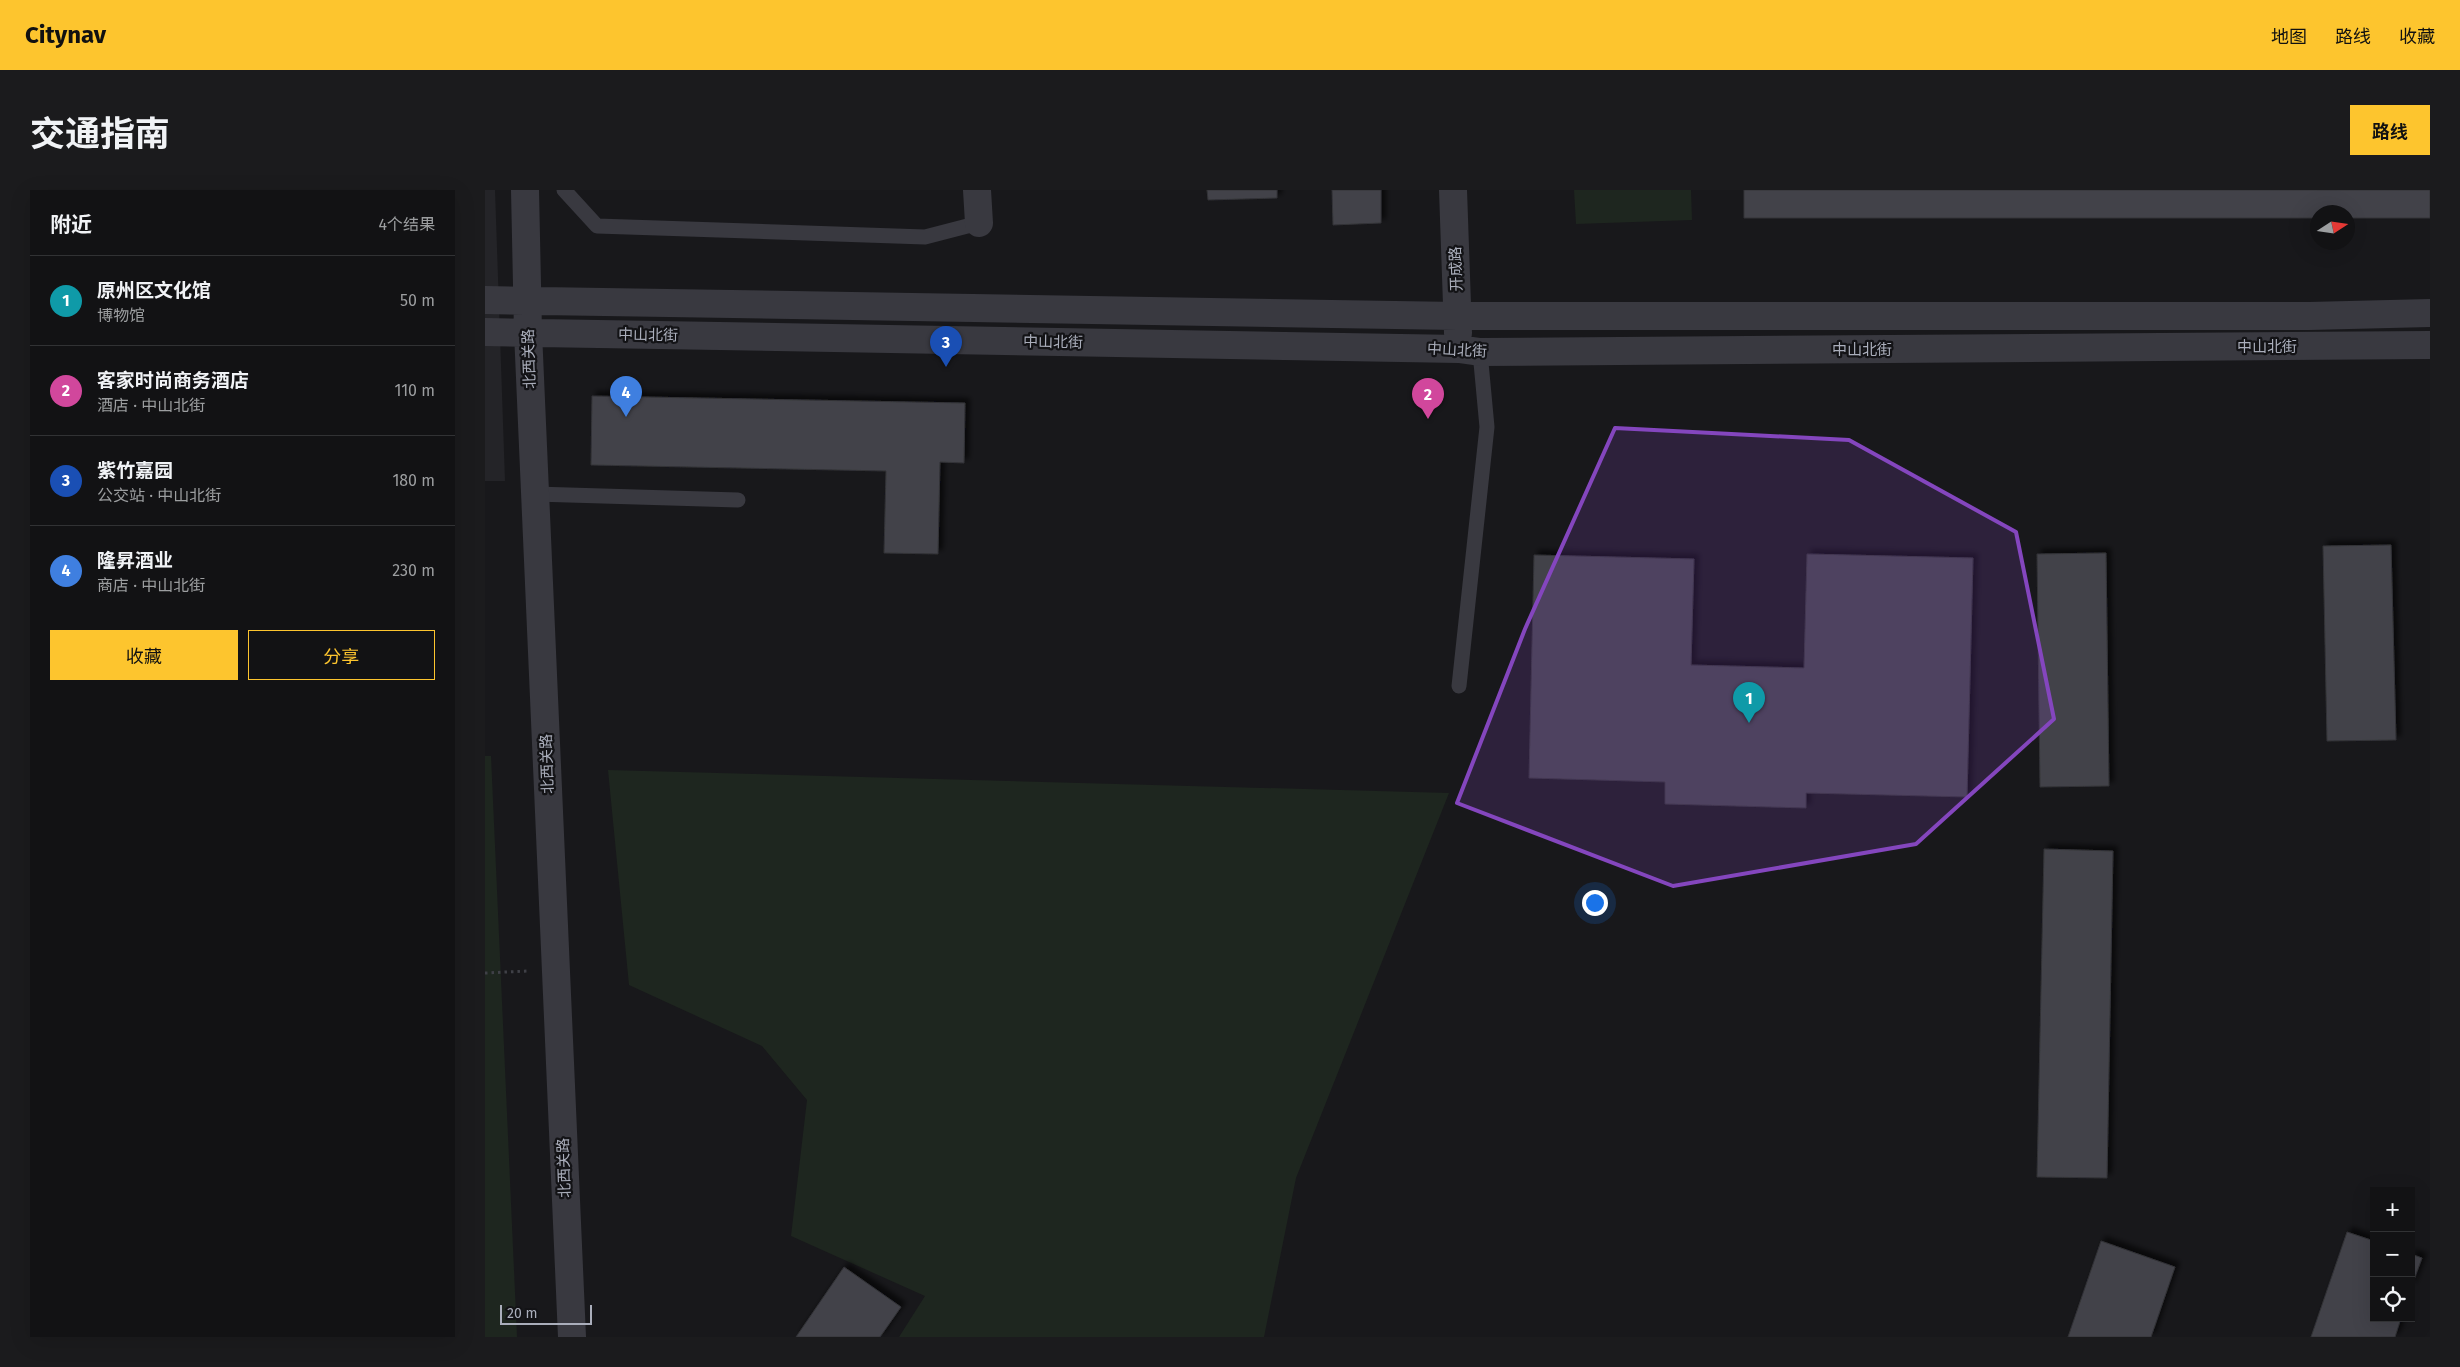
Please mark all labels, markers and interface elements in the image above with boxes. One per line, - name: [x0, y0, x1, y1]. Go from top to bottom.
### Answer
- text: Citynav: [25, 21, 106, 49]
- text: 地图: [2271, 26, 2307, 48]
- text: 路线: [2335, 26, 2371, 48]
- text: 收藏: [2399, 26, 2435, 48]
- button: 路线: [2350, 105, 2430, 155]
- text: 交通指南: [30, 113, 170, 155]
- north arrow: [2310, 205, 2355, 250]
- text: 附近: [50, 212, 92, 238]
- text: 4个结果: [378, 215, 435, 234]
- street label: 开成路: [1446, 246, 1466, 292]
- text: 原州区文化馆: [97, 279, 211, 302]
- text: 1: [62, 291, 70, 310]
- text: 50 m: [400, 291, 435, 310]
- text: 博物馆: [97, 306, 145, 325]
- street label: 中山北街: [618, 325, 678, 345]
- pin: 3: [930, 326, 962, 367]
- street label: 北西关路: [519, 329, 539, 389]
- street label: 中山北街: [1023, 332, 1083, 352]
- street label: 中山北街: [2237, 338, 2297, 356]
- street label: 中山北街: [1427, 339, 1487, 361]
- street label: 中山北街: [1832, 341, 1892, 359]
- text: 客家时尚商务酒店: [97, 369, 249, 392]
- pin: 4: [610, 376, 642, 417]
- pin: 2: [1412, 378, 1444, 419]
- text: 2: [62, 381, 70, 400]
- text: 110 m: [394, 381, 435, 400]
- text: 酒店 · 中山北街: [97, 396, 205, 415]
- text: 紫竹嘉园: [97, 459, 173, 482]
- text: 3: [62, 471, 70, 490]
- text: 180 m: [392, 471, 435, 490]
- text: 公交站 · 中山北街: [97, 486, 221, 505]
- text: 隆昇酒业: [97, 549, 173, 572]
- text: 4: [61, 561, 71, 580]
- text: 230 m: [392, 561, 435, 580]
- text: 商店 · 中山北街: [97, 576, 205, 595]
- button: 收藏: [50, 630, 238, 680]
- button: 分享: [248, 630, 435, 680]
- pin: 1: [1733, 682, 1765, 723]
- street label: 北西关路: [537, 734, 557, 794]
- your location: [1582, 890, 1608, 916]
- street label: 北西关路: [554, 1138, 574, 1198]
- map controls: [2370, 1187, 2415, 1322]
- button: +: [2370, 1187, 2415, 1232]
- button: −: [2370, 1232, 2415, 1277]
- button: locate: [2370, 1277, 2415, 1322]
- scale bar: [500, 1302, 593, 1325]
- text: 20 m: [507, 1305, 537, 1322]

